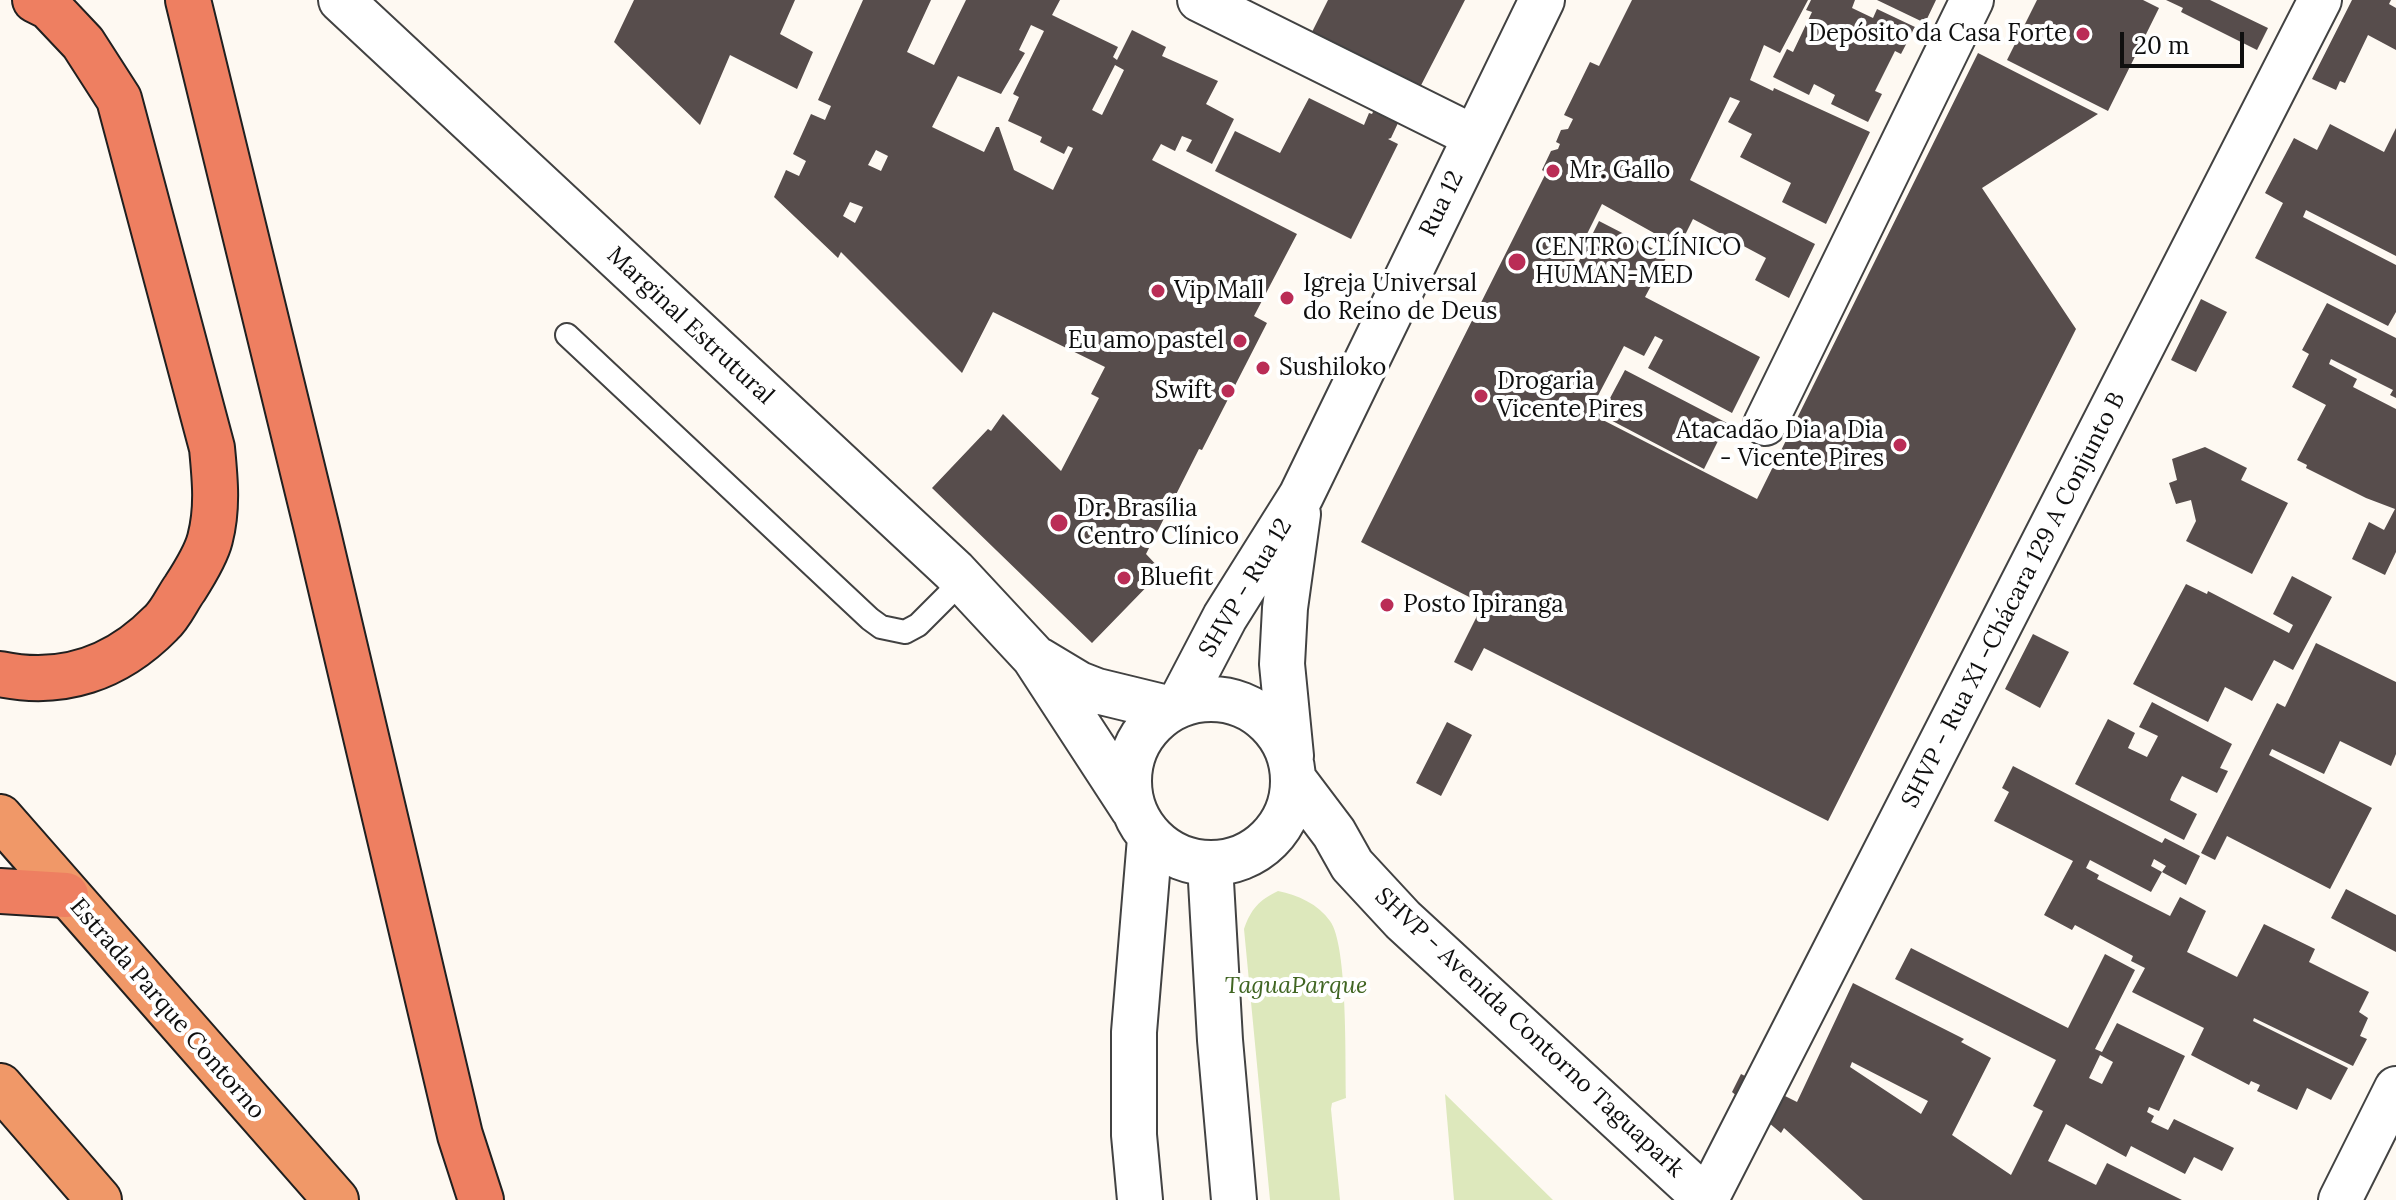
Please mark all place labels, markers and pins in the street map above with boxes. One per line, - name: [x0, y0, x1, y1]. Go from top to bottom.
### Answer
- place label: Depósito da Casa Forte: [1808, 20, 2067, 48]
- marker: Depósito da Casa Forte: [2074, 25, 2092, 43]
- place label: Mr. Gallo: [1569, 157, 1670, 185]
- marker: Mr. Gallo: [1544, 162, 1562, 180]
- place label: CENTRO CLÍNICO HUMAN-MED: [1535, 234, 1741, 290]
- marker: CENTRO CLÍNICO HUMAN-MED: [1506, 251, 1528, 273]
- place label: Igreja Universal do Reino de Deus: [1303, 270, 1497, 326]
- place label: Vip Mall: [1174, 277, 1264, 305]
- marker: Vip Mall: [1149, 282, 1167, 300]
- marker: Igreja Universal do Reino de Deus: [1278, 289, 1296, 307]
- place label: Eu amo pastel: [1068, 327, 1224, 355]
- marker: Eu amo pastel: [1231, 332, 1249, 350]
- place label: Sushiloko: [1279, 354, 1386, 382]
- marker: Sushiloko: [1254, 359, 1272, 377]
- place label: Drogaria Vicente Pires: [1497, 368, 1643, 424]
- place label: Swift: [1155, 377, 1212, 405]
- marker: Swift: [1219, 382, 1237, 400]
- marker: Drogaria Vicente Pires: [1472, 387, 1490, 405]
- place label: Atacadão Dia a Dia - Vicente Pires: [1676, 417, 1884, 473]
- marker: Atacadão Dia a Dia - Vicente Pires: [1891, 436, 1909, 454]
- place label: Dr. Brasília Centro Clínico: [1077, 495, 1239, 551]
- marker: Dr. Brasília Centro Clínico: [1048, 512, 1070, 534]
- place label: Bluefit: [1140, 564, 1213, 592]
- marker: Bluefit: [1115, 569, 1133, 587]
- place label: Posto Ipiranga: [1403, 591, 1564, 619]
- marker: Posto Ipiranga: [1378, 596, 1396, 614]

